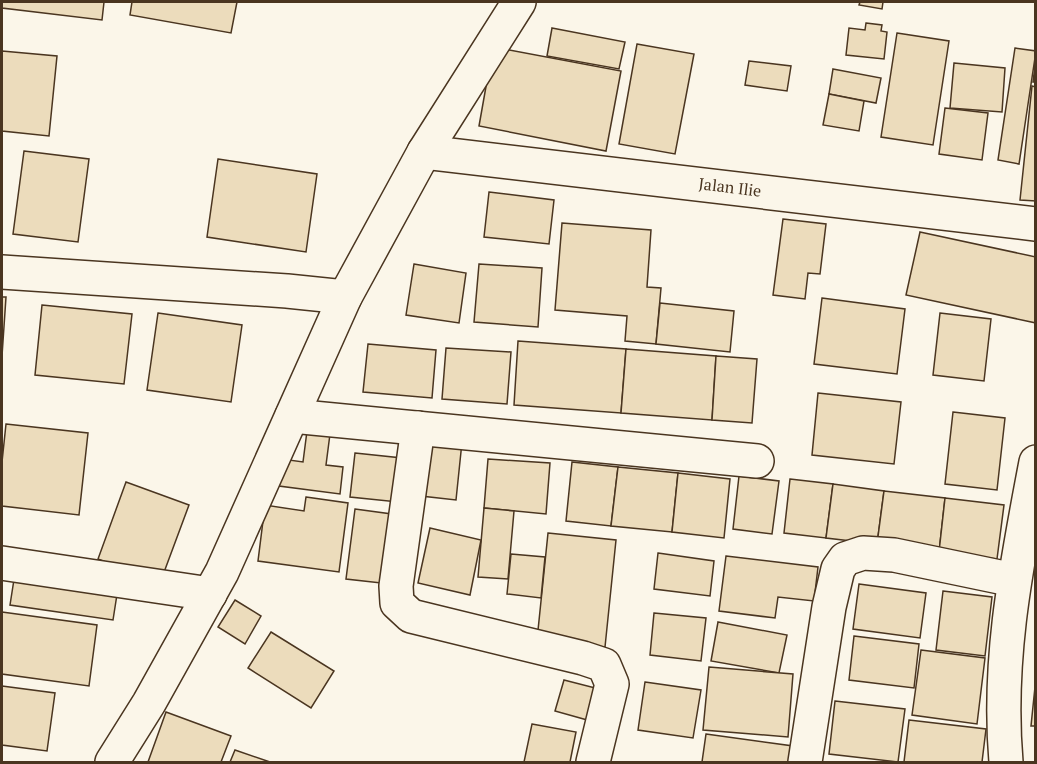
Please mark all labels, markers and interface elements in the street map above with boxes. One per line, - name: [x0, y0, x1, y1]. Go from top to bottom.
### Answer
- street label: Jalan Ilie: [697, 172, 763, 202]

